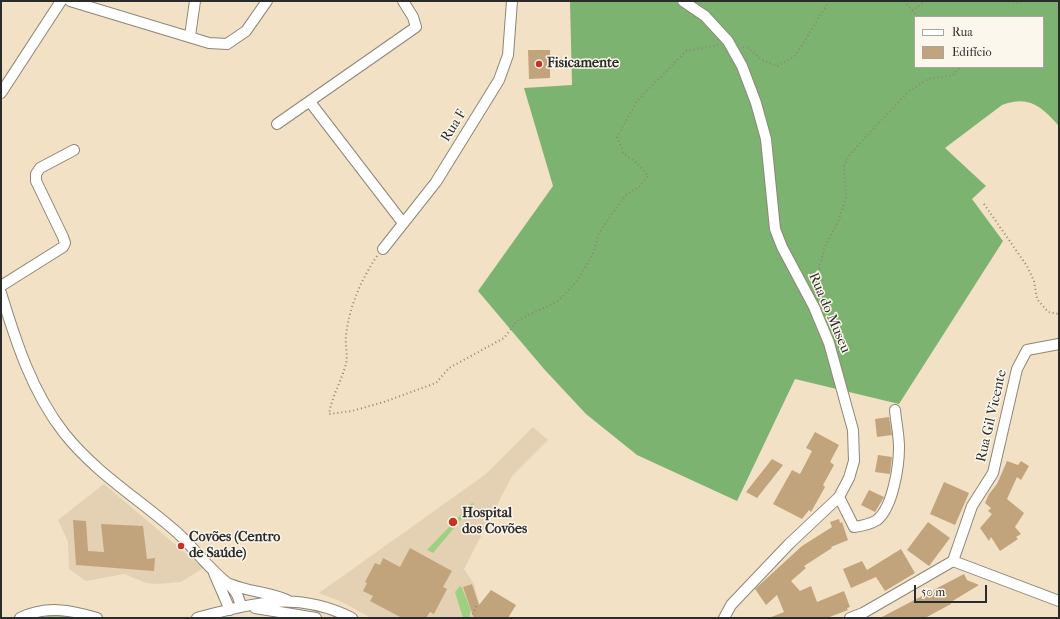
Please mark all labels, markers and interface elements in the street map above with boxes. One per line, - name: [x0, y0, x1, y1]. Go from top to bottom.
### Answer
- legend: [914, 16, 1044, 68]
- text: Rua: [952, 25, 973, 39]
- text: Edifício: [952, 45, 992, 59]
- place label: Fisicamente: [547, 56, 619, 72]
- marker: Fisicamente: [534, 59, 544, 69]
- street label: Rua F: [438, 107, 470, 145]
- street label: Rua do Museu: [805, 270, 853, 356]
- street label: Rua Gil Vicente: [973, 368, 1011, 464]
- place label: Hospital dos Covões: [462, 506, 527, 538]
- marker: Hospital dos Covões: [447, 516, 459, 528]
- place label: Covões (Centro de Saúde): [189, 530, 280, 562]
- marker: Covões (Centro de Saúde): [176, 541, 186, 551]
- scale bar: [916, 577, 989, 603]
- text: 50 m: [921, 585, 945, 599]

